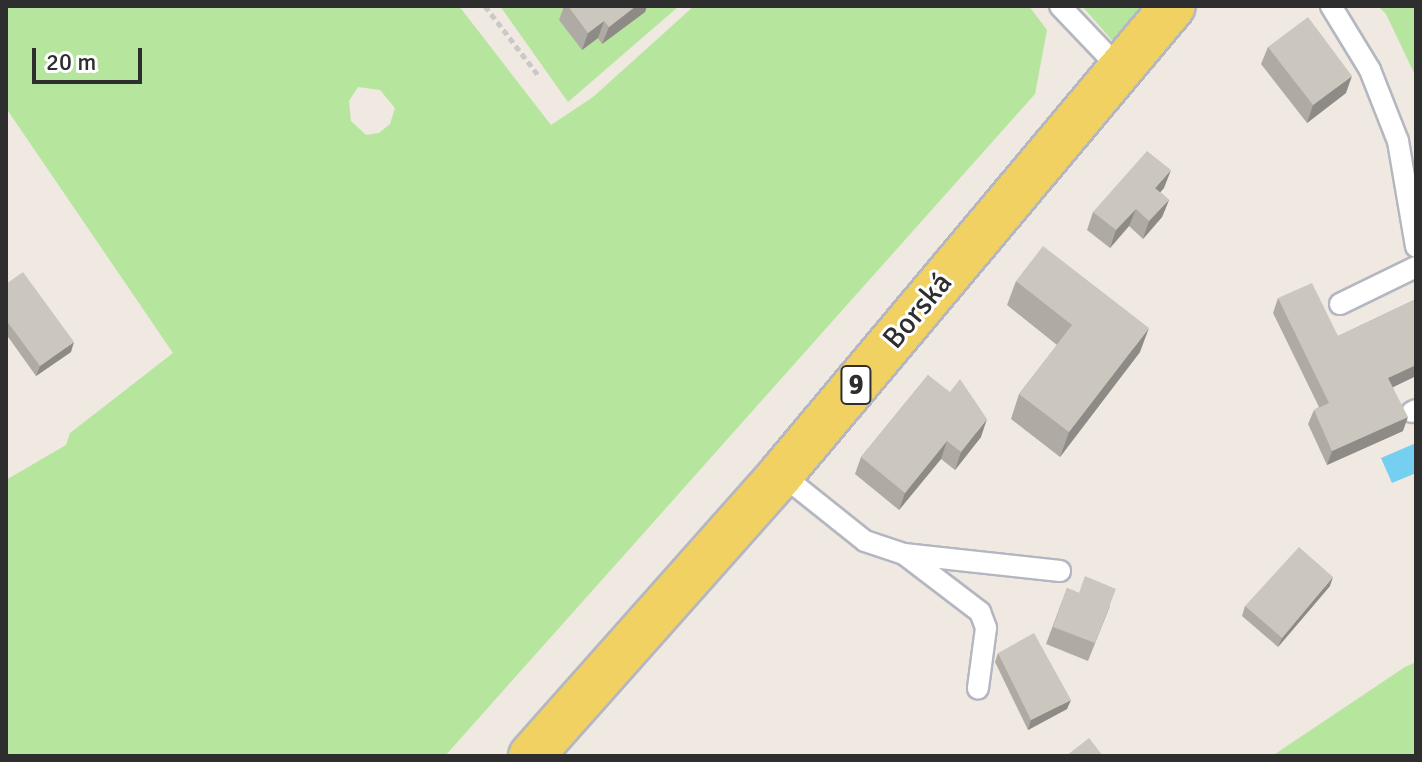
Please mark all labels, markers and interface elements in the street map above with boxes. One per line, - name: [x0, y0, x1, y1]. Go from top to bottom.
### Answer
- scale bar: [36, 32, 146, 82]
- text: 20 m: [46, 47, 96, 77]
- street label: Borská: [876, 266, 960, 356]
- road number: 9: [840, 361, 872, 409]

